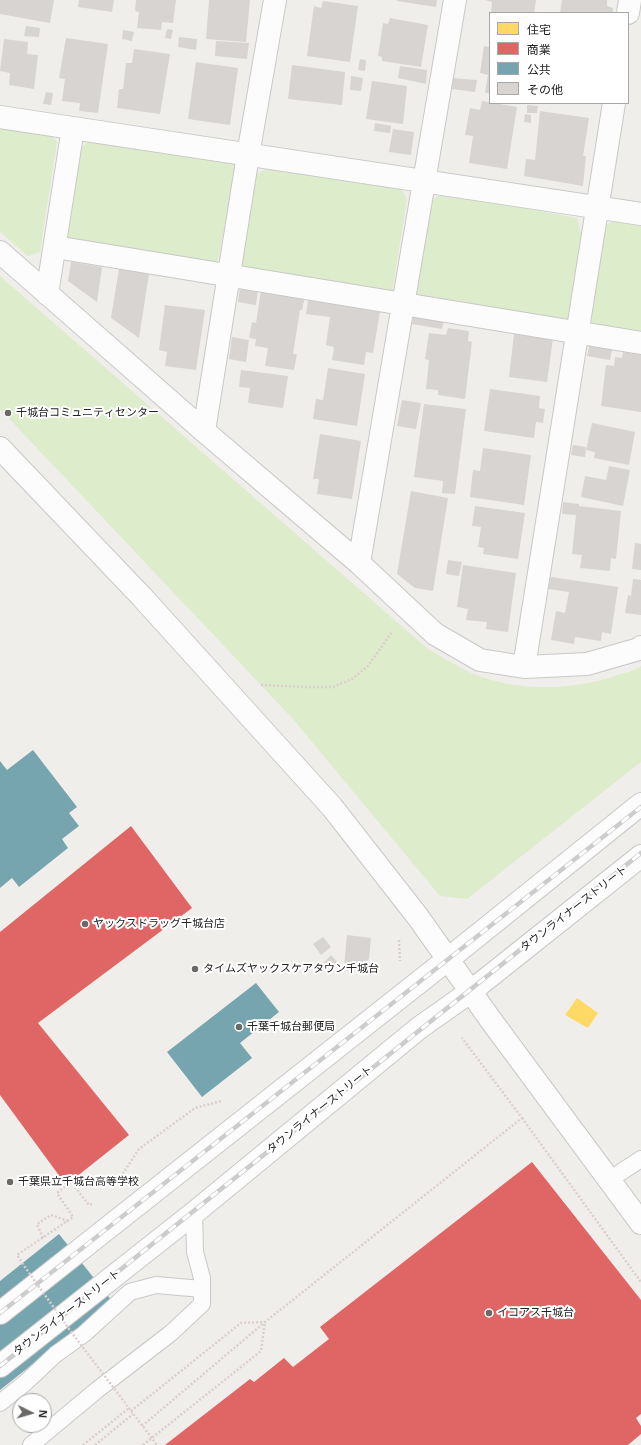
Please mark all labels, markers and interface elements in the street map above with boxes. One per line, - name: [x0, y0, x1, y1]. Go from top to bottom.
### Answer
- legend: [489, 12, 629, 104]
- text: 住宅: [527, 23, 551, 37]
- text: 商業: [527, 43, 551, 57]
- text: 公共: [527, 63, 551, 77]
- text: その他: [527, 83, 563, 97]
- place label: 千城台コミュニティセンター: [16, 406, 159, 420]
- marker: 千城台コミュニティセンター: [3, 408, 13, 418]
- street label: タウンライナーストリート: [518, 863, 630, 955]
- place label: ヤックスドラッグ千城台店: [93, 917, 225, 931]
- marker: ヤックスドラッグ千城台店: [80, 919, 90, 929]
- place label: タイムズヤックスケアタウン千城台: [203, 962, 379, 976]
- marker: タイムズヤックスケアタウン千城台: [190, 964, 200, 974]
- place label: 千葉千城台郵便局: [247, 1020, 335, 1034]
- marker: 千葉千城台郵便局: [234, 1022, 244, 1032]
- street label: タウンライナーストリート: [265, 1063, 375, 1157]
- place label: 千葉県立千城台高等学校: [18, 1175, 139, 1189]
- marker: 千葉県立千城台高等学校: [5, 1177, 15, 1187]
- street label: タウンライナーストリート: [11, 1267, 123, 1359]
- place label: イコアス千城台: [497, 1306, 574, 1320]
- marker: イコアス千城台: [484, 1308, 494, 1318]
- north arrow: [12, 1393, 52, 1433]
- text: N: [37, 1409, 49, 1418]

